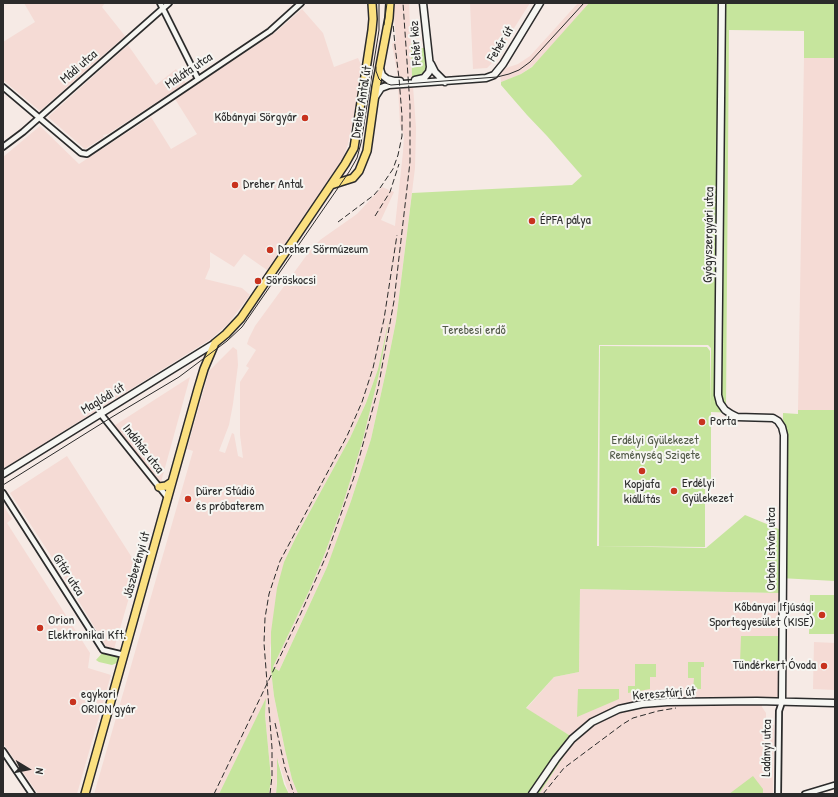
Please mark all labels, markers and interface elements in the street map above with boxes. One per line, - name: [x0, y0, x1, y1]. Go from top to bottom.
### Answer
- street label: Fehér köz: [407, 20, 425, 66]
- street label: Fehér út: [484, 24, 518, 64]
- street label: Mádi utca: [57, 47, 101, 87]
- street label: Maláta utca: [162, 50, 216, 92]
- street label: Dreher Antal út: [349, 65, 375, 139]
- place label: Kőbányai Sörgyár: [215, 110, 297, 126]
- marker: Kőbányai Sörgyár: [300, 113, 310, 123]
- place label: Dreher Antal: [243, 177, 303, 193]
- marker: Dreher Antal: [230, 180, 240, 190]
- street label: Gyógyszergyári utca: [700, 187, 718, 283]
- place label: ÉPFA pálya: [540, 213, 591, 229]
- marker: ÉPFA pálya: [527, 216, 537, 226]
- place label: Dreher Sörmúzeum: [278, 242, 368, 258]
- marker: Dreher Sörmúzeum: [265, 245, 275, 255]
- place label: Söröskocsi: [266, 273, 316, 289]
- marker: Söröskocsi: [253, 276, 263, 286]
- park label: Terebesi erdő: [442, 323, 506, 339]
- street label: Maglódi út: [78, 380, 128, 418]
- place label: Porta: [710, 414, 736, 430]
- marker: Porta: [697, 417, 707, 427]
- street label: Indóház utca: [119, 421, 167, 477]
- park label: Erdélyi Gyülekezet Reménység Szigete: [610, 433, 700, 464]
- marker: Kopjafa kiállítás: [637, 466, 647, 476]
- place label: Erdélyi Gyülekezet: [682, 476, 733, 507]
- place label: Kopjafa kiállítás: [624, 477, 660, 508]
- place label: Dürer Stúdió és próbaterem: [196, 484, 264, 515]
- marker: Erdélyi Gyülekezet: [669, 486, 679, 496]
- marker: Dürer Stúdió és próbaterem: [183, 494, 193, 504]
- street label: Orbán István utca: [764, 507, 780, 591]
- street label: Jászberényi út: [120, 530, 154, 600]
- street label: Gitár utca: [49, 551, 87, 599]
- place label: Kőbányai Ifjúsági Sportegyesület (KISE): [709, 600, 814, 631]
- marker: Kőbányai Ifjúsági Sportegyesület (KISE): [817, 610, 827, 620]
- place label: Orion Elektronikai Kft.: [48, 613, 126, 644]
- marker: Orion Elektronikai Kft.: [35, 623, 45, 633]
- place label: Tündérkert Óvoda: [733, 658, 816, 674]
- marker: Tündérkert Óvoda: [819, 661, 829, 671]
- street label: Keresztúri út: [632, 684, 696, 704]
- place label: egykori ORION gyár: [81, 687, 136, 718]
- marker: egykori ORION gyár: [68, 697, 78, 707]
- street label: Ladányi utca: [759, 719, 775, 777]
- north arrow: [8, 749, 48, 789]
- text: N: [32, 767, 47, 775]

